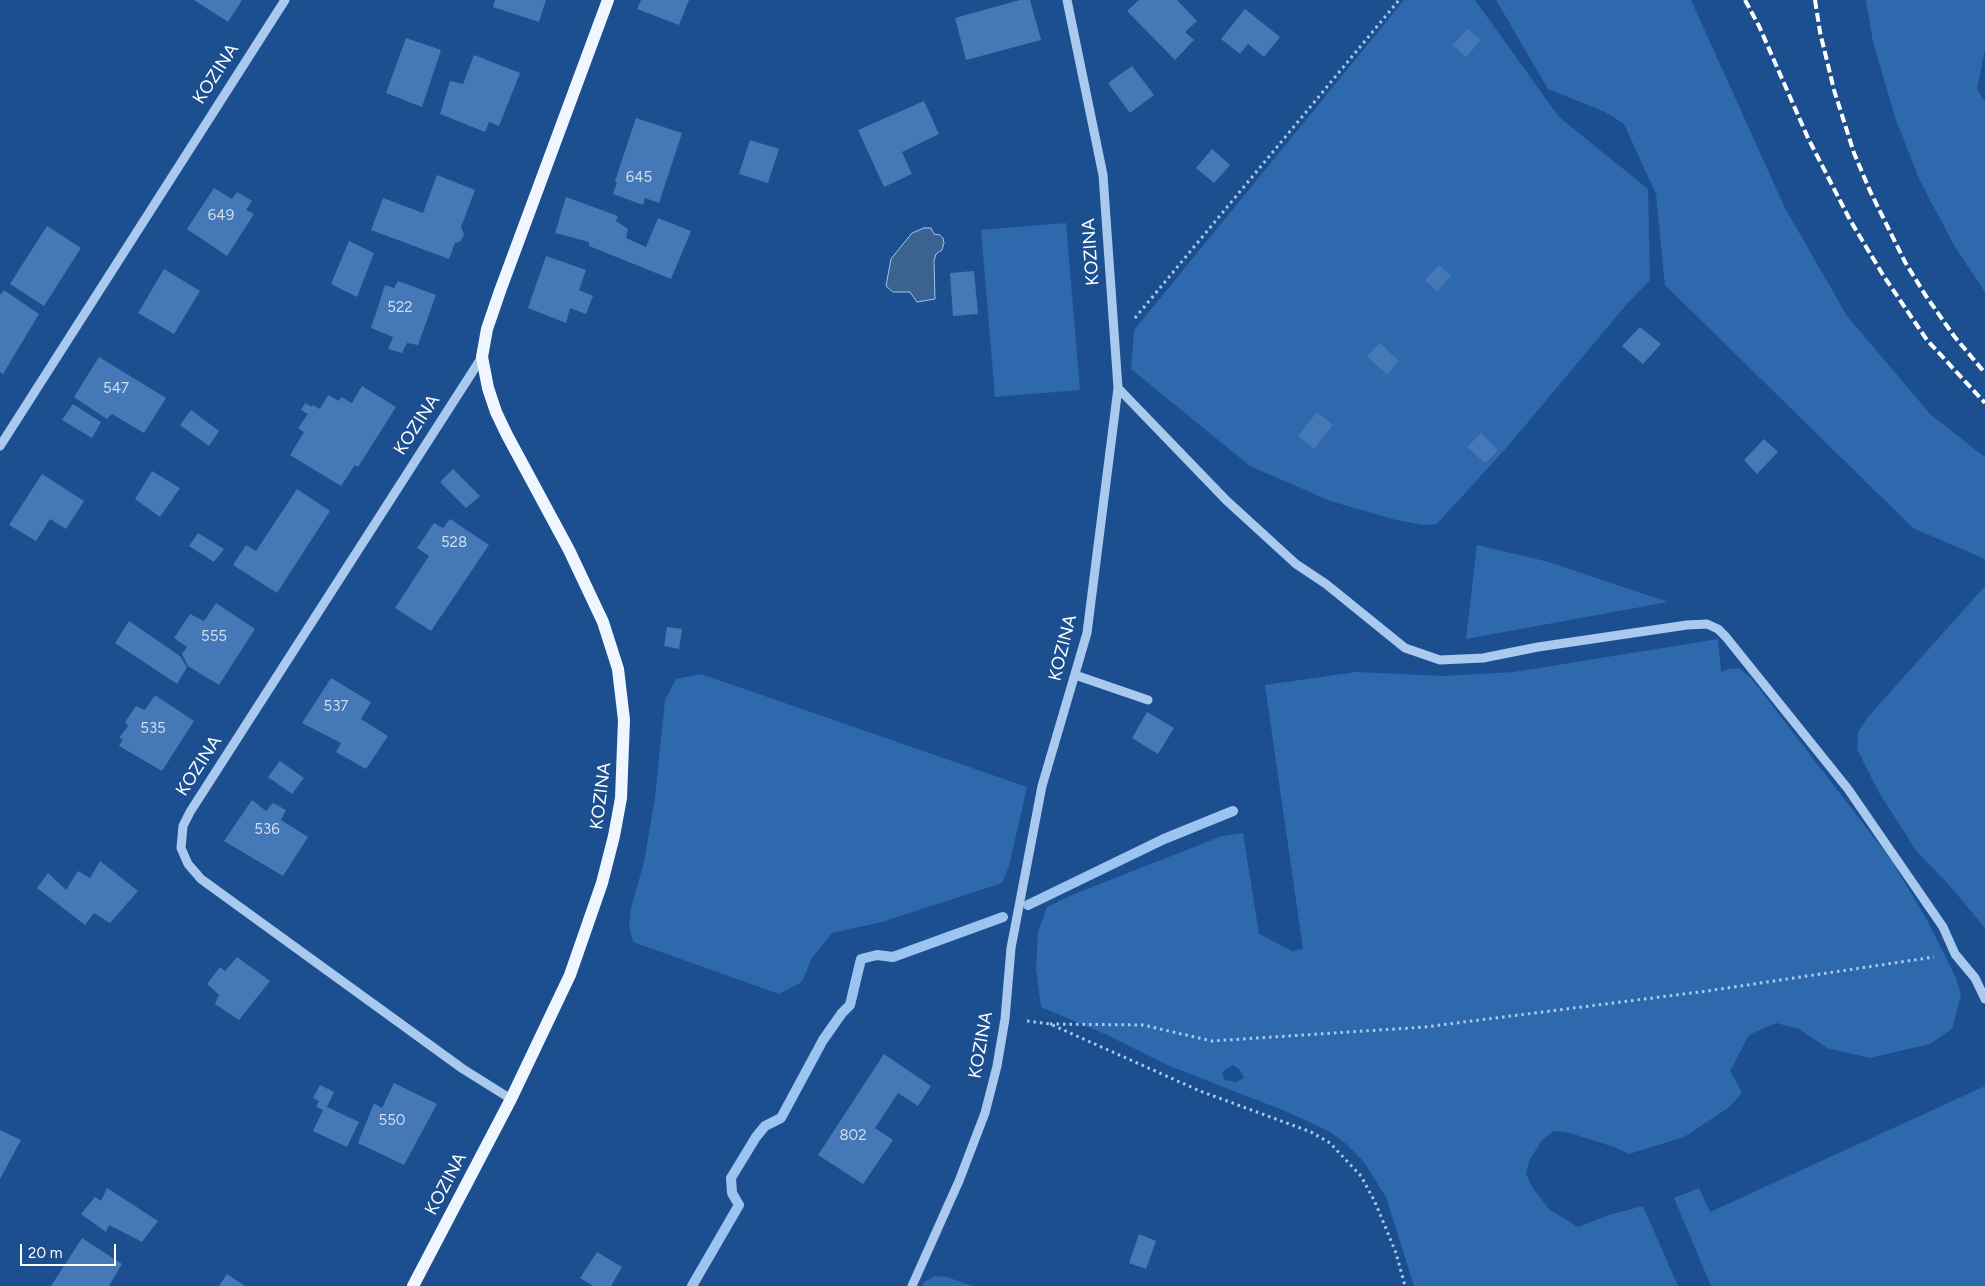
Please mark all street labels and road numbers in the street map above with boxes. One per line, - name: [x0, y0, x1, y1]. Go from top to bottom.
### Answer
- street label: KOZINA: [189, 40, 243, 108]
- street label: KOZINA: [1078, 218, 1104, 286]
- street label: KOZINA: [390, 391, 444, 459]
- street label: KOZINA: [1044, 613, 1082, 683]
- street label: KOZINA: [172, 732, 226, 800]
- street label: KOZINA: [586, 761, 616, 831]
- street label: KOZINA: [965, 1010, 997, 1080]
- street label: KOZINA: [421, 1149, 471, 1219]

